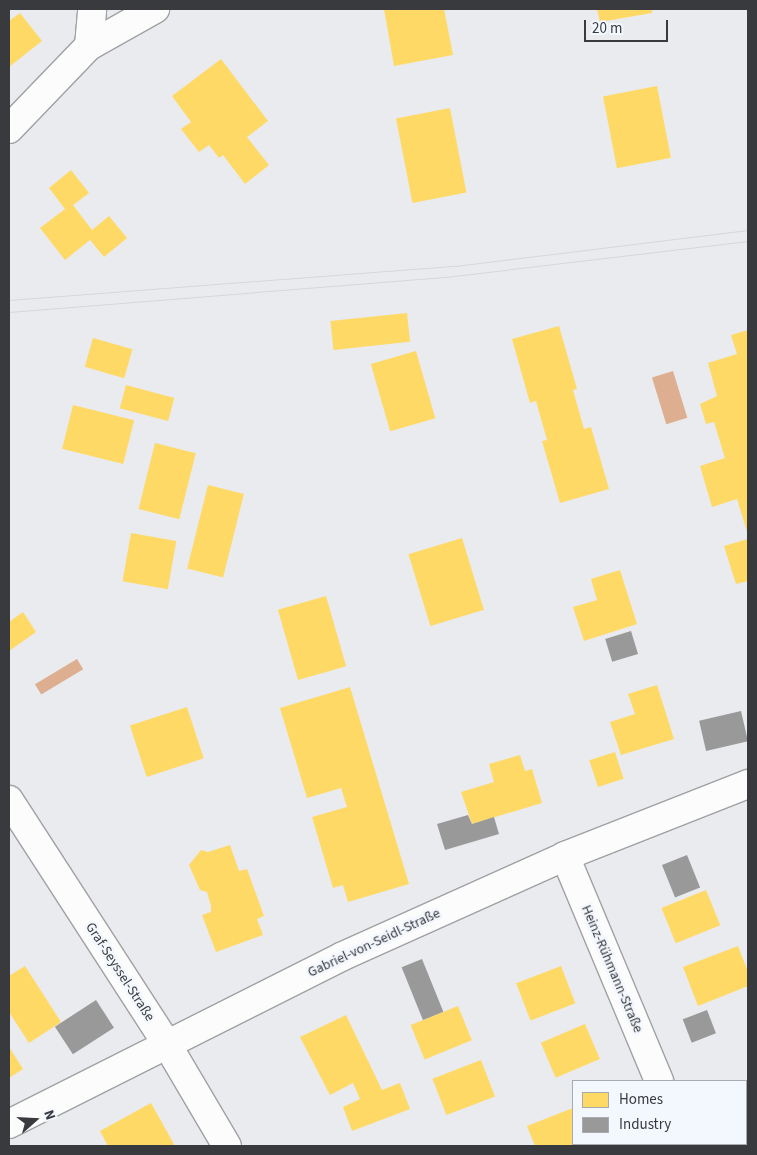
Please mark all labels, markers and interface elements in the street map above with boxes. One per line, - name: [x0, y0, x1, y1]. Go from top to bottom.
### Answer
- scale bar: [587, 10, 671, 42]
- text: 20 m: [592, 18, 622, 39]
- street label: Heinz-Rühmann-Straße: [578, 903, 646, 1035]
- street label: Gabriel-von-Seidl-Straße: [305, 905, 443, 981]
- street label: Graf-Seyssel-Straße: [82, 920, 158, 1024]
- legend: [572, 1080, 747, 1145]
- text: Homes: [619, 1089, 663, 1110]
- north arrow: [10, 1095, 60, 1145]
- text: N: [38, 1107, 60, 1123]
- text: Industry: [619, 1114, 671, 1135]

